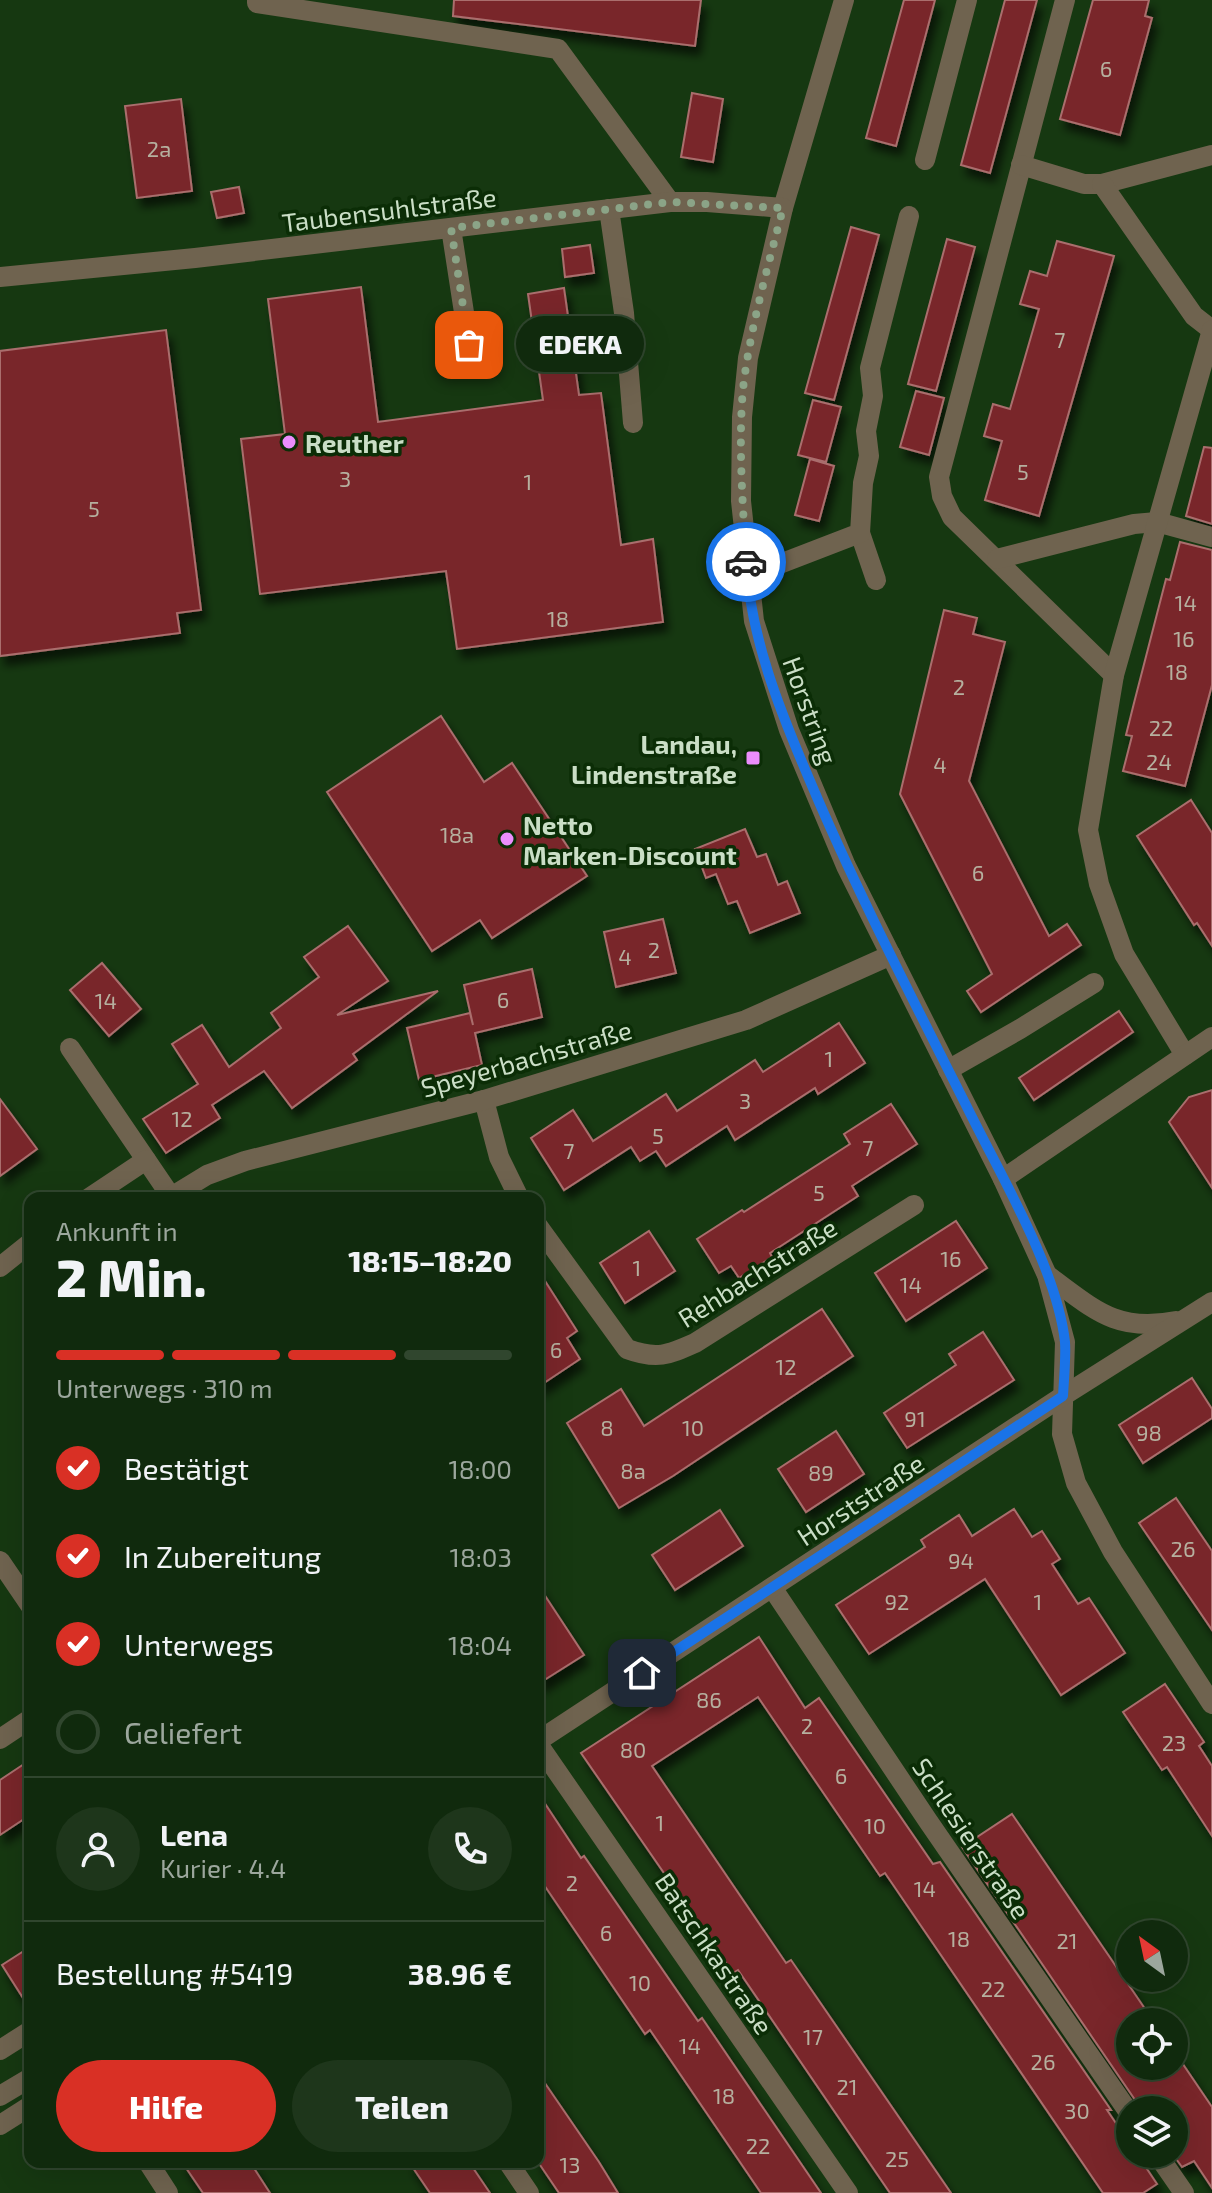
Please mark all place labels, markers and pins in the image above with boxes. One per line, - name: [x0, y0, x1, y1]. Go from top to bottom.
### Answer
- pin: [435, 311, 503, 379]
- callout: EDEKA: [517, 317, 645, 373]
- place label: Reuther: [305, 427, 404, 458]
- marker: Reuther: [280, 433, 298, 451]
- place label: Landau, Lindenstraße: [571, 728, 737, 789]
- marker: Landau, Lindenstraße: [744, 749, 762, 767]
- place label: Netto Marken-Discount: [523, 809, 737, 870]
- marker: Netto Marken-Discount: [498, 830, 516, 848]
- pin: [608, 1639, 676, 1707]

